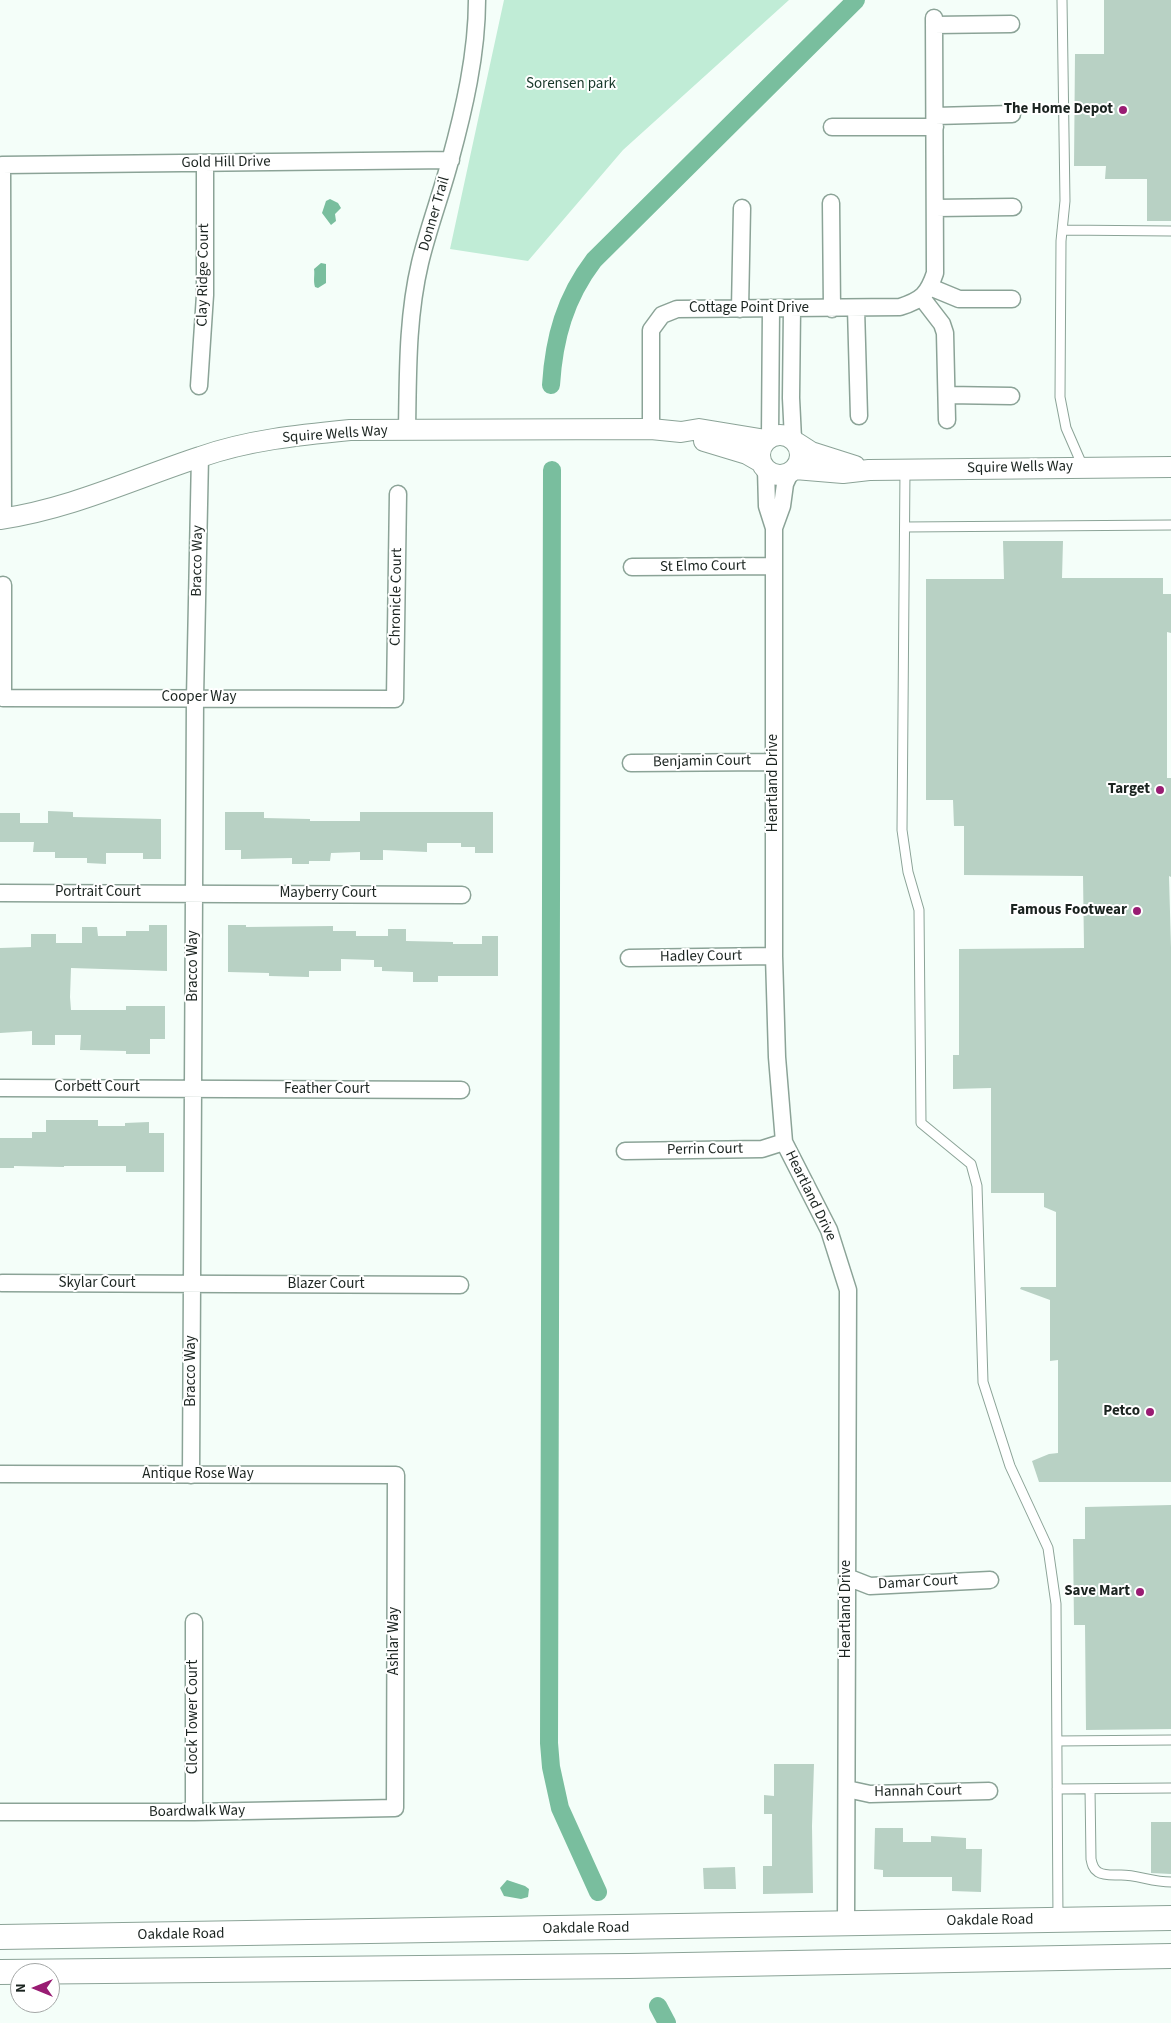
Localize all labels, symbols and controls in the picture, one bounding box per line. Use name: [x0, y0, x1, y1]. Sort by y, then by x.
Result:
park label: Sorensen park: [526, 76, 616, 94]
place label: The Home Depot: [1004, 101, 1113, 119]
marker: The Home Depot: [1117, 104, 1129, 116]
street label: Gold Hill Drive: [181, 153, 271, 173]
street label: Donner Trail: [416, 175, 454, 253]
street label: Clay Ridge Court: [194, 223, 214, 327]
street label: Cottage Point Drive: [689, 300, 809, 318]
street label: Squire Wells Way: [282, 422, 388, 448]
street label: Squire Wells Way: [967, 458, 1073, 478]
street label: Bracco Way: [188, 525, 208, 597]
street label: Chronicle Court: [387, 548, 407, 646]
street label: St Elmo Court: [660, 557, 746, 577]
street label: Cooper Way: [162, 689, 236, 707]
street label: Heartland Drive: [765, 734, 783, 832]
street label: Benjamin Court: [653, 752, 751, 772]
place label: Target: [1108, 781, 1150, 799]
marker: Target: [1154, 784, 1166, 796]
street label: Portrait Court: [55, 884, 141, 902]
street label: Mayberry Court: [279, 885, 377, 903]
place label: Famous Footwear: [1010, 902, 1127, 920]
marker: Famous Footwear: [1131, 905, 1143, 917]
street label: Bracco Way: [185, 930, 203, 1002]
street label: Hadley Court: [660, 947, 742, 967]
street label: Corbett Court: [54, 1079, 140, 1097]
street label: Feather Court: [284, 1081, 370, 1099]
street label: Perrin Court: [667, 1140, 743, 1160]
street label: Heartland Drive: [780, 1148, 840, 1244]
street label: Skylar Court: [58, 1275, 136, 1293]
street label: Blazer Court: [287, 1276, 365, 1294]
street label: Bracco Way: [183, 1335, 201, 1407]
place label: Petco: [1103, 1403, 1140, 1421]
marker: Petco: [1144, 1406, 1156, 1418]
street label: Antique Rose Way: [142, 1466, 254, 1484]
street label: Heartland Drive: [838, 1560, 856, 1658]
street label: Damar Court: [878, 1572, 958, 1594]
place label: Save Mart: [1064, 1583, 1130, 1601]
marker: Save Mart: [1134, 1586, 1146, 1598]
street label: Ashlar Way: [386, 1607, 404, 1675]
street label: Clock Tower Court: [185, 1660, 203, 1774]
street label: Hannah Court: [874, 1782, 962, 1802]
street label: Boardwalk Way: [149, 1802, 245, 1822]
street label: Oakdale Road: [946, 1911, 1034, 1931]
street label: Oakdale Road: [542, 1919, 630, 1939]
street label: Oakdale Road: [137, 1925, 225, 1945]
north arrow: [10, 1963, 60, 2013]
text: N: [11, 1983, 31, 1993]

